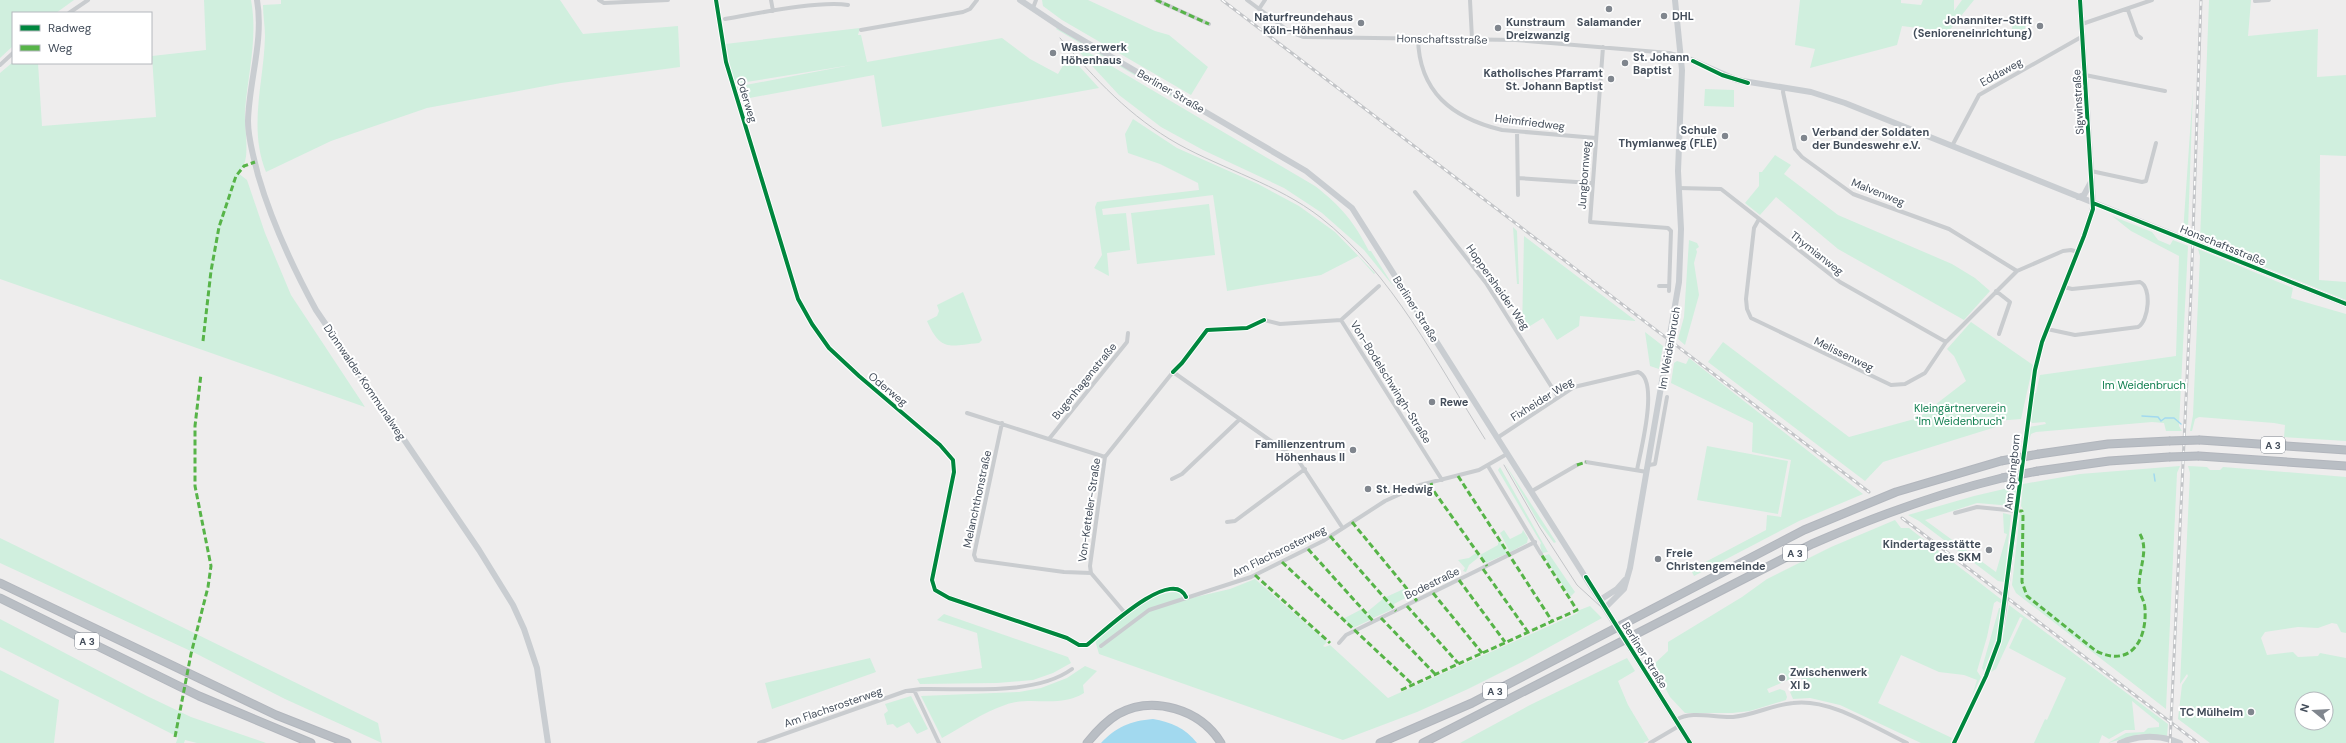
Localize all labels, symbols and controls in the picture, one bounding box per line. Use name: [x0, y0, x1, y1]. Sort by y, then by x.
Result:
marker: Salamander: [1604, 4, 1614, 14]
place label: DHL: [1672, 9, 1694, 23]
place label: Naturfreundehaus Köln-Höhenhaus: [1254, 10, 1353, 37]
marker: DHL: [1659, 11, 1669, 21]
legend: [12, 12, 152, 64]
place label: Johanniter-Stift (Senioreneinrichtung): [1913, 13, 2032, 40]
place label: Kunstraum Dreizwanzig: [1506, 15, 1571, 42]
place label: Salamander: [1577, 15, 1642, 29]
marker: Naturfreundehaus Köln-Höhenhaus: [1356, 18, 1366, 28]
text: Radweg: [48, 20, 92, 36]
marker: Johanniter-Stift (Senioreneinrichtung): [2035, 21, 2045, 31]
marker: Kunstraum Dreizwanzig: [1493, 23, 1503, 33]
street label: Honschaftsstraße: [1396, 31, 1488, 47]
text: Weg: [48, 40, 73, 56]
place label: Wasserwerk Höhenhaus: [1061, 40, 1128, 67]
marker: Wasserwerk Höhenhaus: [1048, 48, 1058, 58]
place label: St. Johann Baptist: [1633, 50, 1689, 77]
street label: Eddaweg: [1977, 55, 2025, 89]
marker: St. Johann Baptist: [1620, 58, 1630, 68]
street label: Berliner Straße: [1135, 66, 1207, 116]
place label: Katholisches Pfarramt St. Johann Baptist: [1484, 66, 1603, 93]
street label: Sigwinstraße: [2069, 69, 2087, 135]
marker: Katholisches Pfarramt St. Johann Baptist: [1606, 74, 1616, 84]
street label: Oderweg: [734, 76, 760, 124]
street label: Heimfriedweg: [1494, 111, 1566, 133]
place label: Schule Thymianweg (FLE): [1619, 123, 1717, 150]
place label: Verband der Soldaten der Bundeswehr e.V.: [1812, 125, 1929, 152]
marker: Schule Thymianweg (FLE): [1720, 131, 1730, 141]
marker: Verband der Soldaten der Bundeswehr e.V.: [1799, 133, 1809, 143]
street label: Jungbornweg: [1575, 140, 1593, 210]
street label: Malvenweg: [1849, 175, 1907, 209]
street label: Honschaftsstraße: [2178, 221, 2268, 269]
street label: Thymianweg: [1788, 228, 1846, 278]
street label: Hoppersheider Weg: [1463, 241, 1533, 333]
street label: Berliner Straße: [1390, 273, 1442, 345]
street label: Im Weidenbruch: [1655, 306, 1683, 390]
street label: Von-Bodelschwingh-Straße: [1347, 318, 1435, 446]
street label: Dünnwalder Kommunalweg: [321, 321, 409, 443]
street label: Melissenweg: [1812, 334, 1876, 374]
street label: Bugenhagenstraße: [1049, 340, 1119, 422]
street label: Oderweg: [866, 369, 910, 409]
street label: Fixheider Weg: [1508, 374, 1576, 424]
park label: Im Weidenbruch: [2102, 378, 2186, 392]
place label: Rewe: [1440, 395, 1469, 409]
marker: Rewe: [1427, 397, 1437, 407]
park label: Kleingärtnerverein "Im Weidenbruch": [1914, 401, 2006, 428]
street label: Am Springborn: [2001, 433, 2023, 511]
place label: Familienzentrum Höhenhaus II: [1255, 437, 1345, 464]
road number: A 3: [2261, 437, 2285, 453]
marker: Familienzentrum Höhenhaus II: [1348, 445, 1358, 455]
street label: Melanchthonstraße: [960, 449, 994, 549]
street label: Von-Ketteler-Straße: [1075, 457, 1103, 563]
place label: St. Hedwig: [1376, 482, 1433, 496]
marker: St. Hedwig: [1363, 484, 1373, 494]
street label: Am Flachsrosterweg: [1230, 522, 1328, 580]
place label: Kindertagesstätte des SKM: [1883, 537, 1981, 564]
road number: A 3: [1783, 545, 1807, 561]
marker: Kindertagesstätte des SKM: [1984, 545, 1994, 555]
place label: Freie Christengemeinde: [1666, 546, 1766, 573]
marker: Freie Christengemeinde: [1653, 554, 1663, 564]
street label: Bodestraße: [1402, 564, 1462, 602]
street label: Berliner Straße: [1619, 619, 1671, 691]
road number: A 3: [75, 633, 99, 649]
place label: Zwischenwerk XI b: [1790, 665, 1868, 692]
marker: Zwischenwerk XI b: [1777, 673, 1787, 683]
road number: A 3: [1483, 683, 1507, 699]
street label: Am Flachsrosterweg: [782, 684, 884, 730]
north arrow: [2294, 691, 2334, 731]
text: N: [2297, 702, 2312, 714]
place label: TC Mülheim: [2180, 705, 2243, 719]
marker: TC Mülheim: [2246, 707, 2256, 717]

